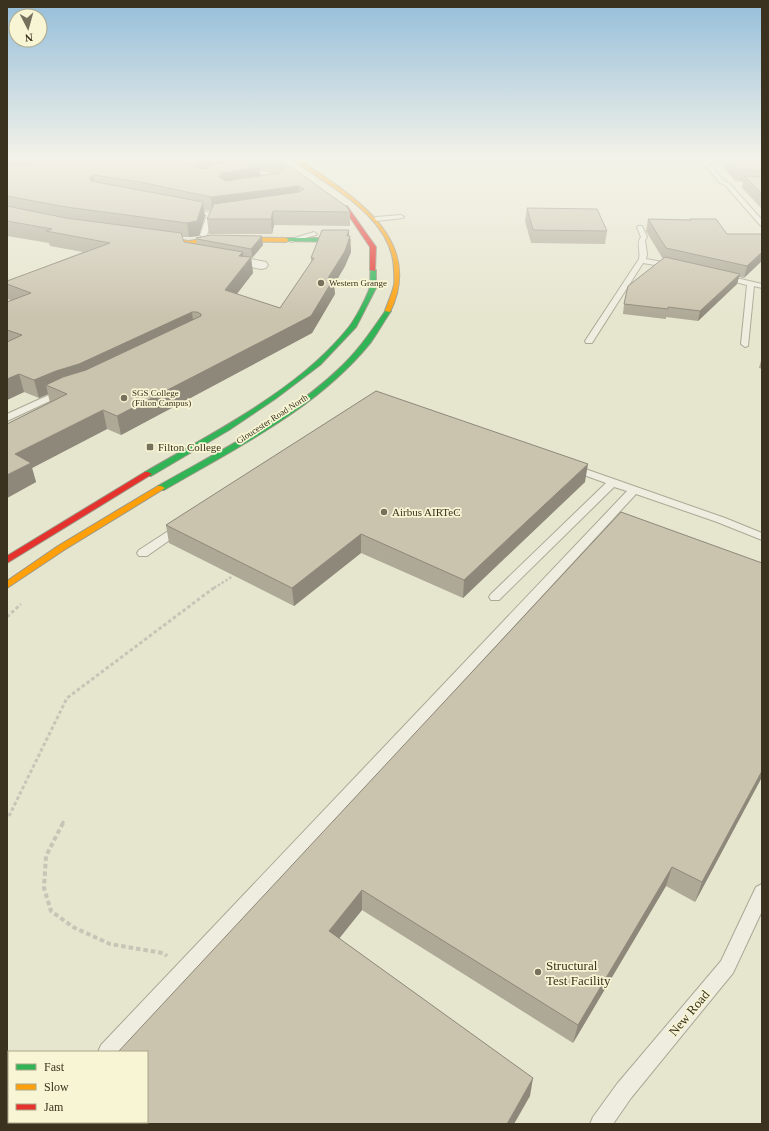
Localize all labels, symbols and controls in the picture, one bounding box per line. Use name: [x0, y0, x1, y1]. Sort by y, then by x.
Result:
north arrow: [8, 8, 48, 48]
text: N: [24, 32, 34, 44]
marker: Western Grange: [316, 278, 326, 288]
place label: Western Grange: [329, 278, 387, 288]
place label: SGS College (Filton Campus): [132, 388, 191, 408]
street label: Gloucester Road North: [234, 392, 310, 446]
marker: SGS College (Filton Campus): [119, 393, 129, 403]
place label: Filton College: [158, 441, 221, 453]
marker: Filton College: [145, 442, 155, 452]
place label: Airbus AIRTeC: [392, 506, 461, 518]
marker: Airbus AIRTeC: [379, 507, 389, 517]
place label: Structural Test Facility: [546, 958, 611, 988]
marker: Structural Test Facility: [533, 967, 543, 977]
street label: New Road: [665, 987, 713, 1039]
legend: [8, 1051, 148, 1123]
text: Fast: [44, 1060, 65, 1074]
text: Slow: [44, 1080, 69, 1094]
text: Jam: [44, 1100, 64, 1114]

